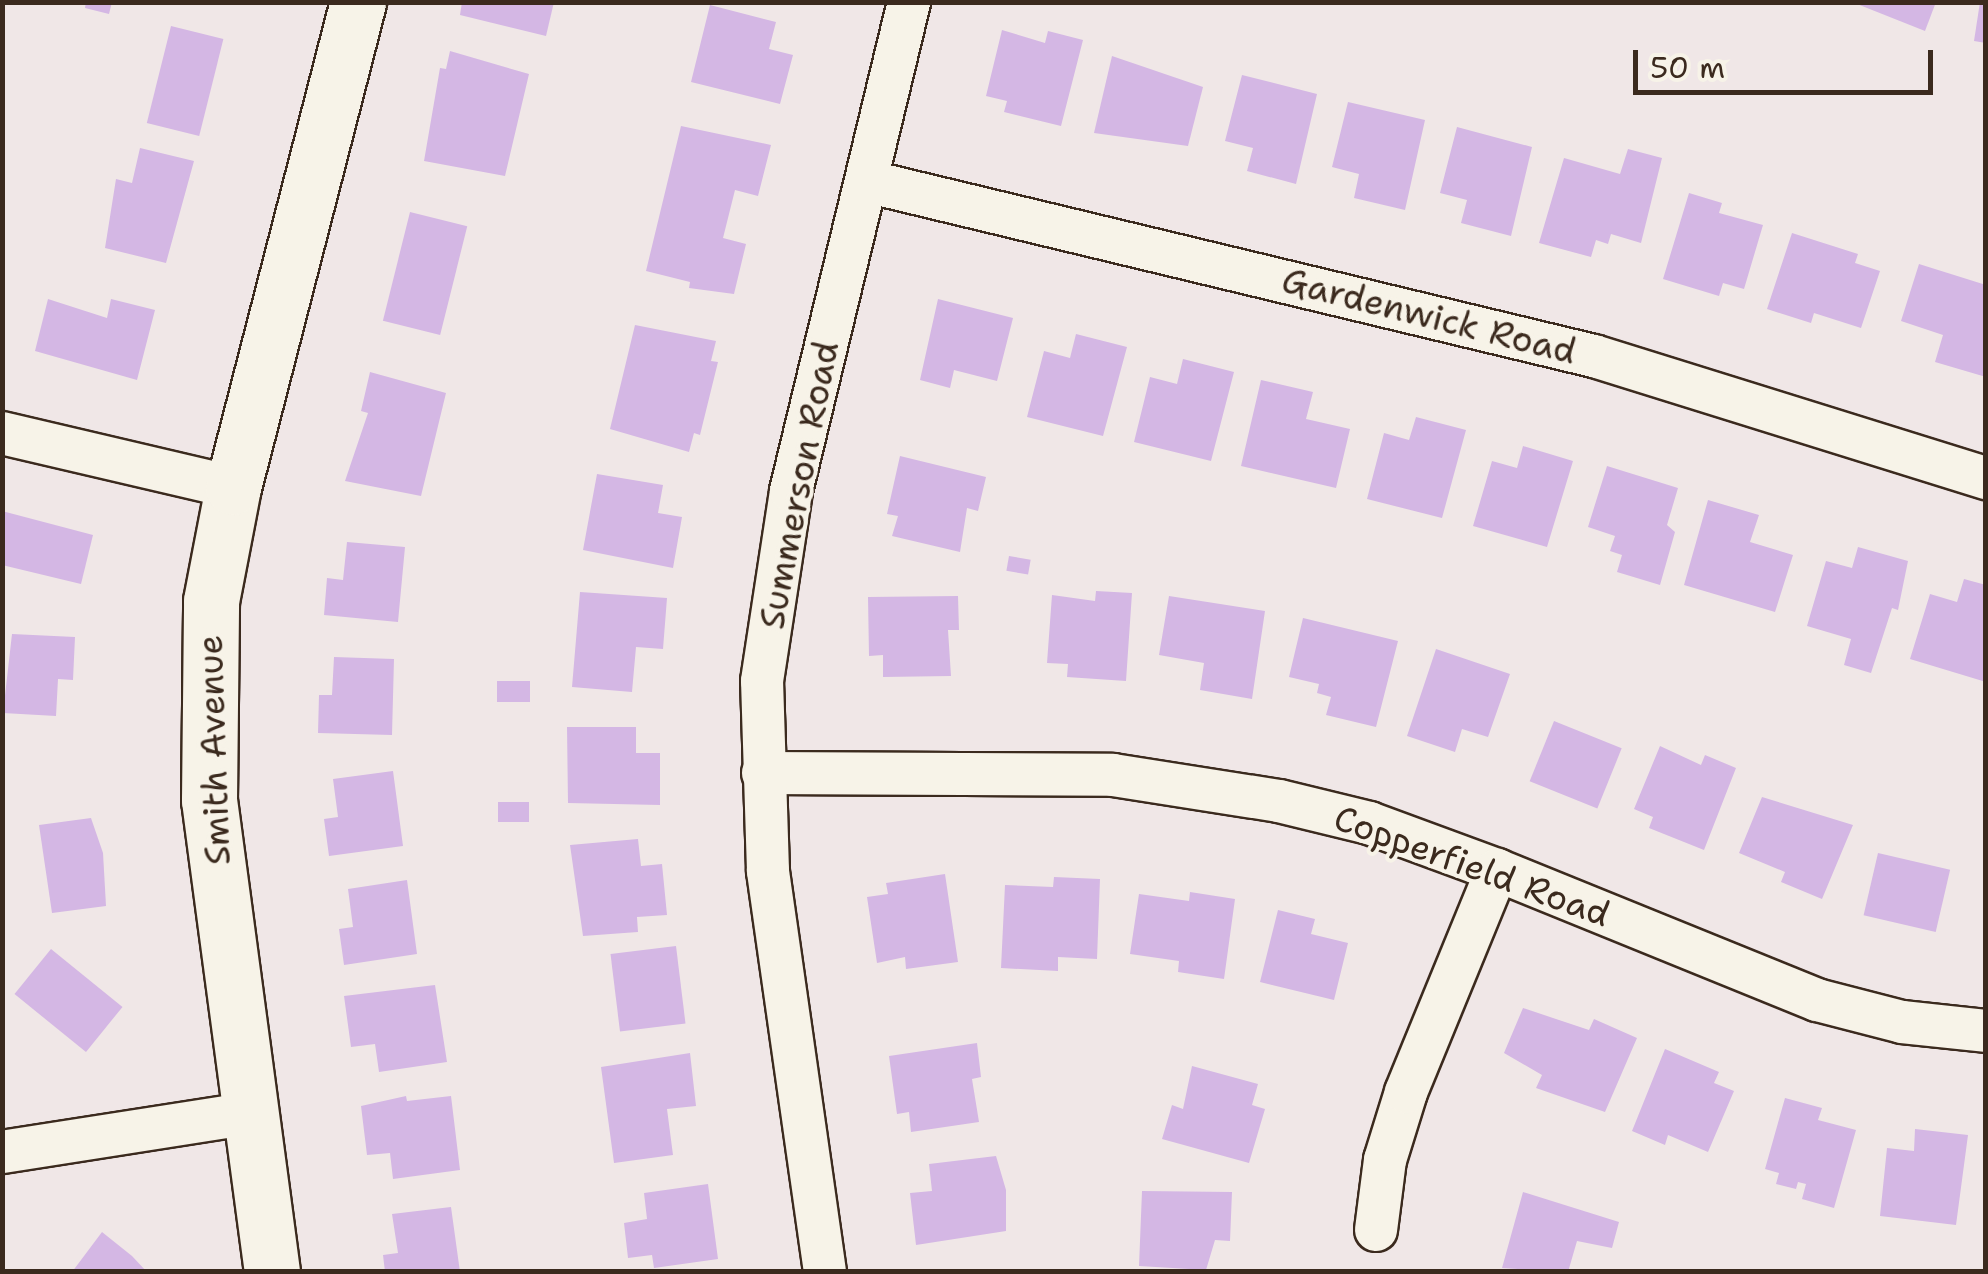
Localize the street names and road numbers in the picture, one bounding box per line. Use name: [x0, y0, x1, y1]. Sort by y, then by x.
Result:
street label: Gardenwick Road: [1278, 259, 1580, 373]
street label: Summerson Road: [751, 338, 847, 632]
street label: Smith Avenue: [189, 634, 239, 866]
street label: Copperfield Road: [1328, 797, 1616, 935]

